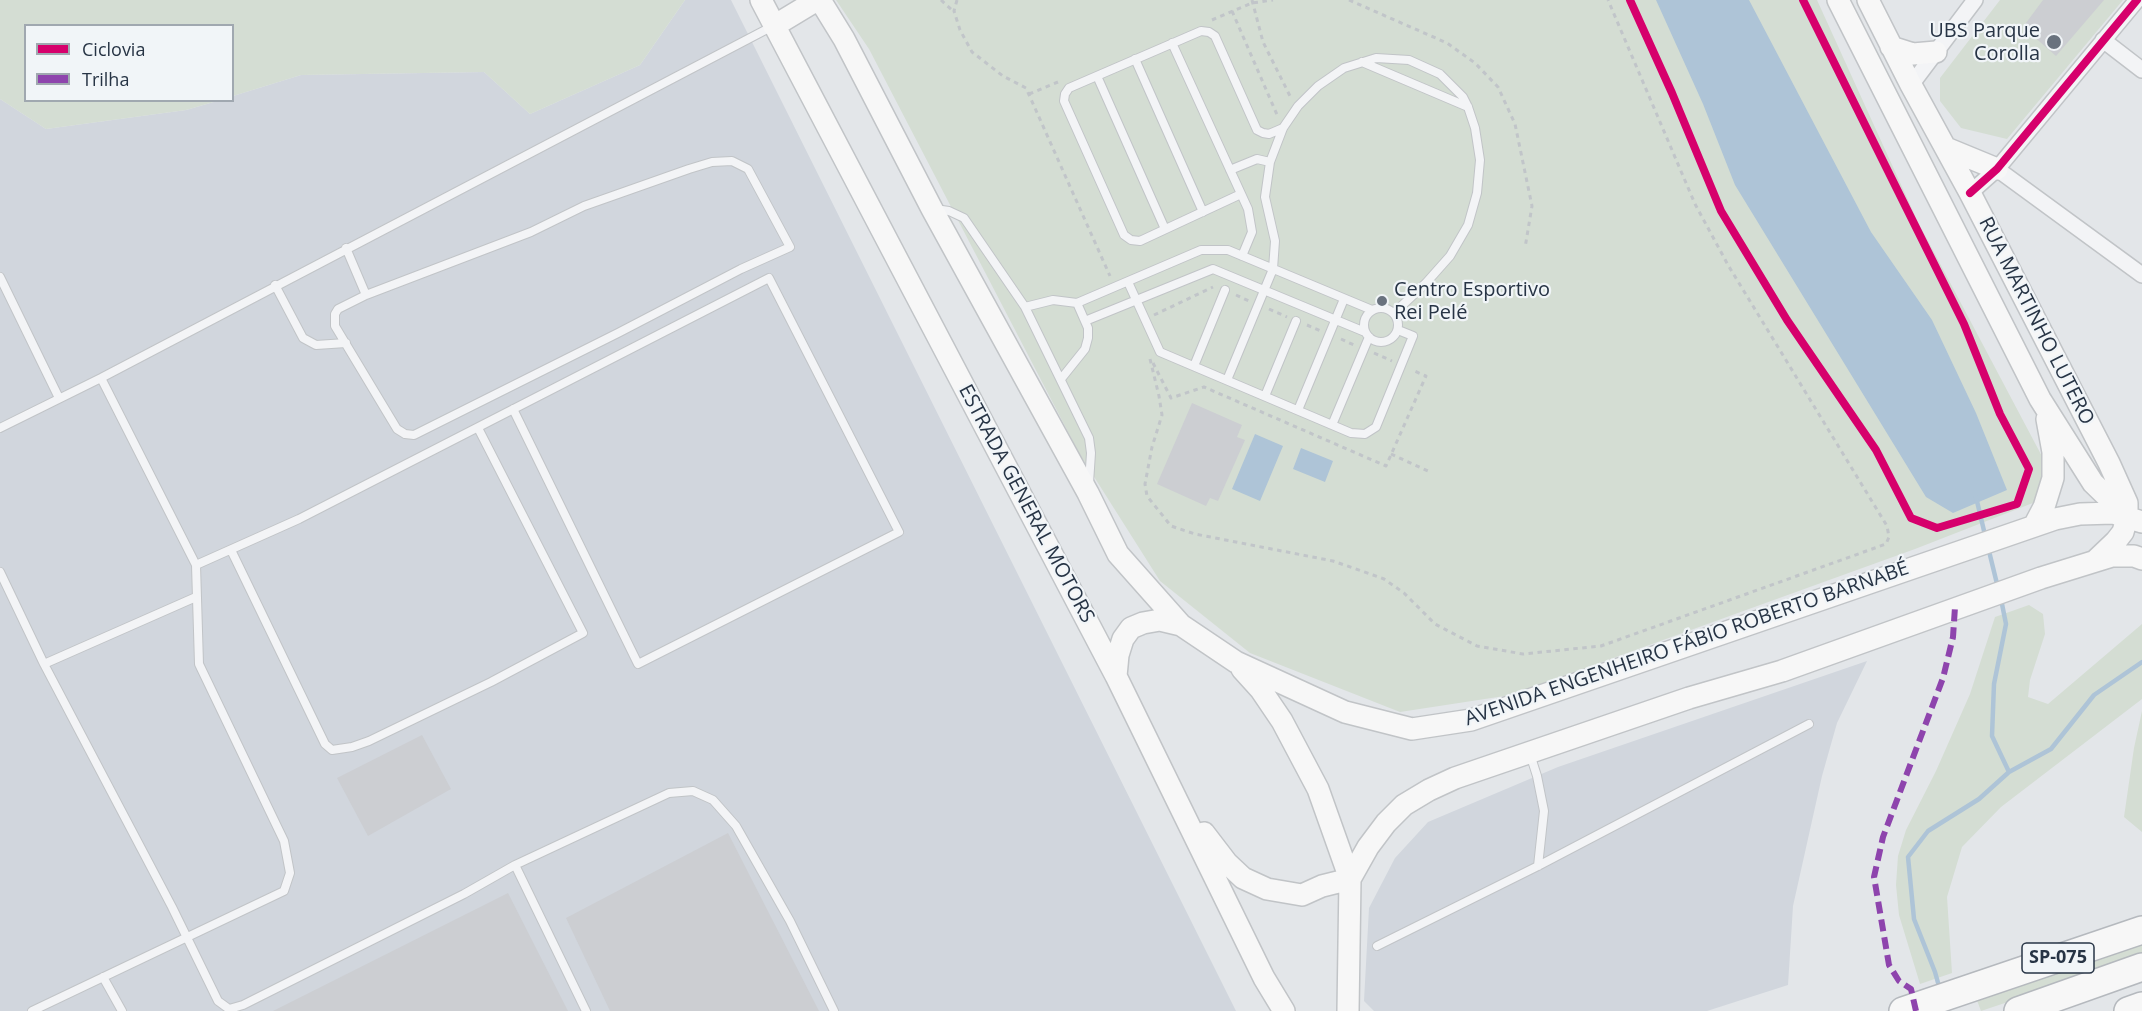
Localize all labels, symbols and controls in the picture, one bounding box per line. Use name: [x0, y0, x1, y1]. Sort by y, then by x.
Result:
place label: UBS Parque Corolla: [1929, 19, 2040, 66]
legend: [24, 24, 234, 102]
marker: UBS Parque Corolla: [2045, 33, 2063, 51]
text: Ciclovia: [82, 37, 145, 61]
text: Trilha: [82, 67, 129, 91]
street label: RUA MARTINHO LUTERO: [1973, 213, 2099, 429]
place label: Centro Esportivo Rei Pelé: [1394, 278, 1550, 325]
marker: Centro Esportivo Rei Pelé: [1375, 294, 1389, 308]
street label: ESTRADA GENERAL MOTORS: [953, 381, 1099, 627]
street label: AVENIDA ENGENHEIRO FÁBIO ROBERTO BARNABÉ: [1462, 556, 1912, 732]
road number: SP-075: [2022, 943, 2094, 973]

